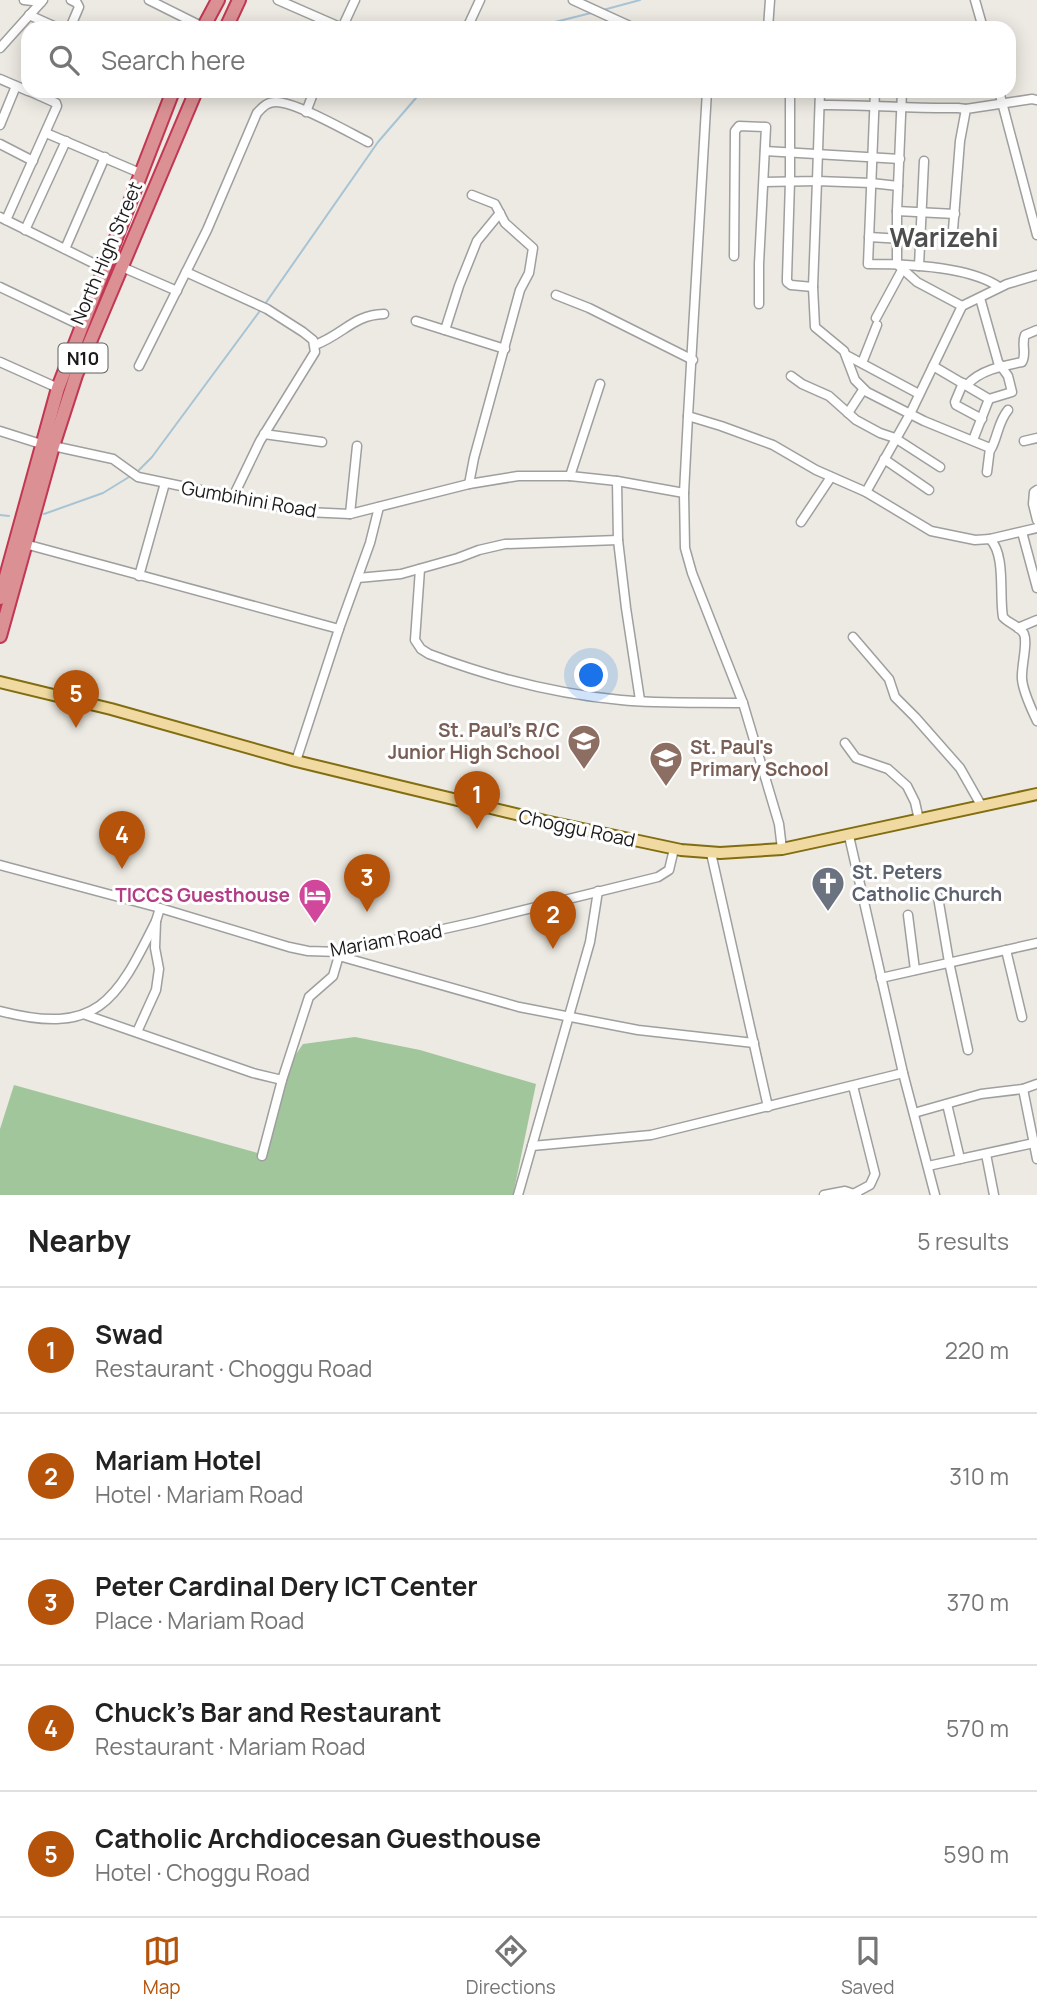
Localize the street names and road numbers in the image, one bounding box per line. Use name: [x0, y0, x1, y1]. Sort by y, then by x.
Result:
street label: North High Street: [64, 177, 148, 329]
road number: N10: [58, 344, 108, 372]
street label: Gumbihini Road: [179, 474, 319, 524]
street label: Choggu Road: [516, 803, 638, 853]
street label: Mariam Road: [328, 917, 444, 963]

